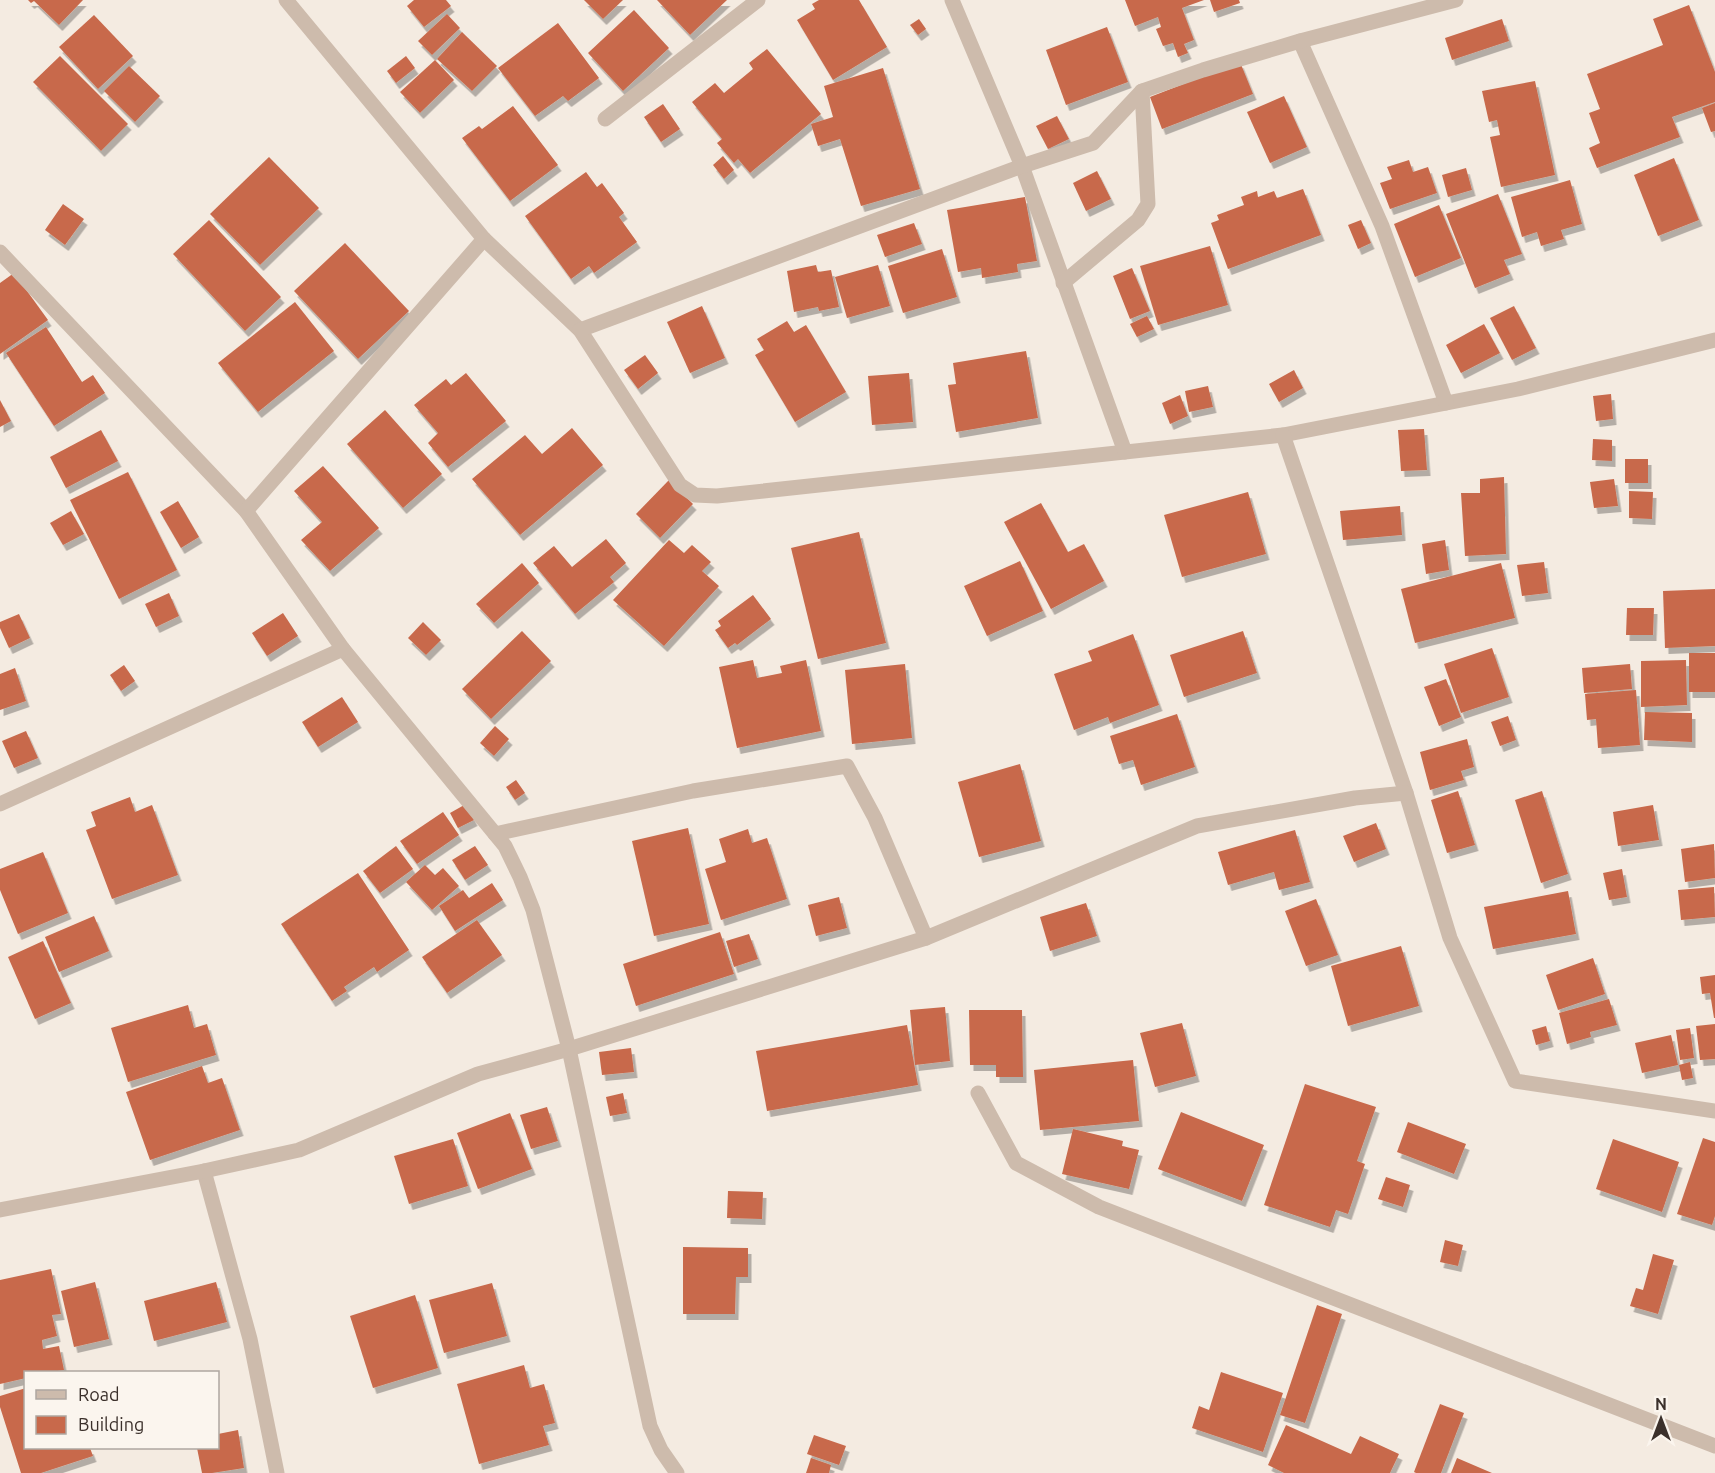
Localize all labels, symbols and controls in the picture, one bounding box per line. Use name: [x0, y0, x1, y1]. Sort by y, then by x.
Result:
legend: [24, 1371, 219, 1449]
text: Road: [78, 1384, 120, 1404]
north arrow: [1631, 1389, 1691, 1449]
text: N: [1655, 1395, 1667, 1413]
text: Building: [78, 1414, 144, 1434]

